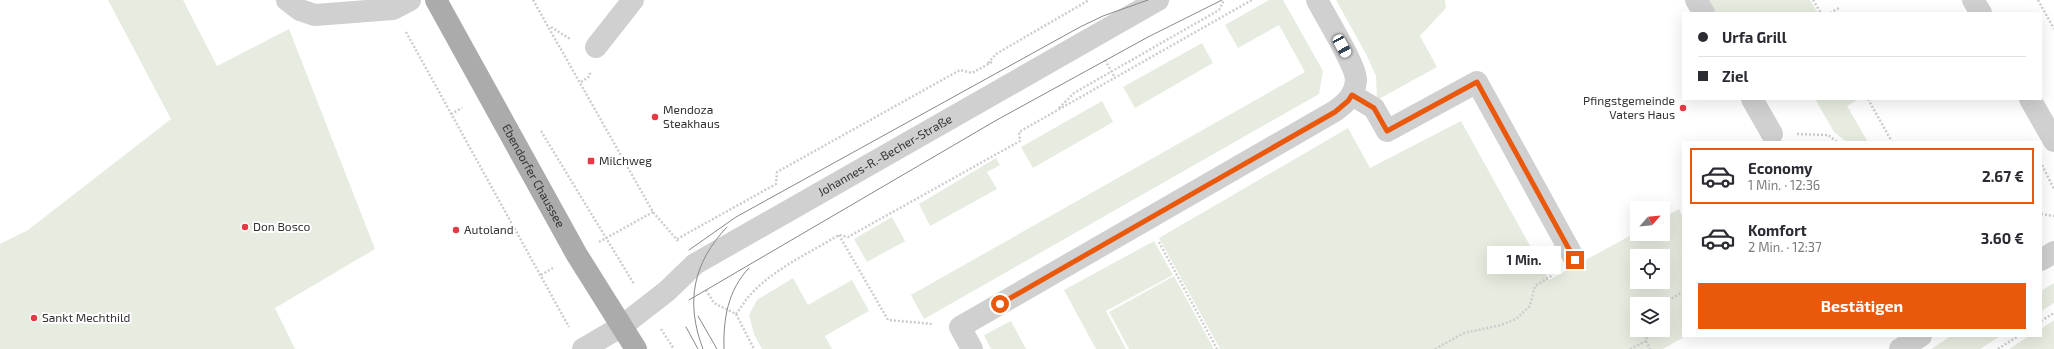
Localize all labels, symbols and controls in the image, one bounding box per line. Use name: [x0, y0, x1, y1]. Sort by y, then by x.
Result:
text: Urfa Grill: [1722, 28, 1787, 46]
car: [1331, 33, 1353, 59]
text: Ziel: [1722, 67, 1748, 85]
place label: Pfingstgemeinde Vaters Haus: [1583, 93, 1675, 121]
place label: Mendoza Steakhaus: [663, 102, 720, 130]
marker: Pfingstgemeinde Vaters Haus: [1678, 103, 1688, 113]
street label: Johannes-R.-Becher-Straße: [815, 111, 954, 198]
marker: Mendoza Steakhaus: [650, 112, 660, 122]
street label: Ebendorfer Chaussee: [500, 121, 568, 230]
place label: Milchweg: [599, 153, 652, 167]
marker: Milchweg: [586, 156, 596, 166]
icon: car: [1700, 158, 1736, 194]
text: Economy: [1748, 159, 1813, 177]
text: 2.67 €: [1982, 167, 2024, 185]
text: 1 Min. · 12:36: [1748, 177, 1820, 193]
north arrow: [1630, 201, 1670, 241]
map controls: [1630, 201, 1670, 337]
place label: Don Bosco: [253, 219, 311, 233]
icon: car: [1700, 220, 1736, 256]
text: Komfort: [1748, 221, 1807, 239]
marker: Don Bosco: [240, 222, 250, 232]
place label: Autoland: [464, 222, 514, 236]
marker: Autoland: [451, 225, 461, 235]
text: 3.60 €: [1981, 229, 2024, 247]
text: 2 Min. · 12:37: [1748, 239, 1822, 255]
callout: 1 Min.: [1487, 246, 1561, 274]
button: locate: [1630, 249, 1670, 289]
route end: [1566, 251, 1584, 269]
text: 1 Min.: [1507, 252, 1541, 268]
button: Bestätigen: [1698, 283, 2026, 329]
route start: [991, 295, 1009, 313]
button: layers: [1630, 297, 1670, 337]
place label: Sankt Mechthild: [42, 310, 130, 324]
marker: Sankt Mechthild: [29, 313, 39, 323]

